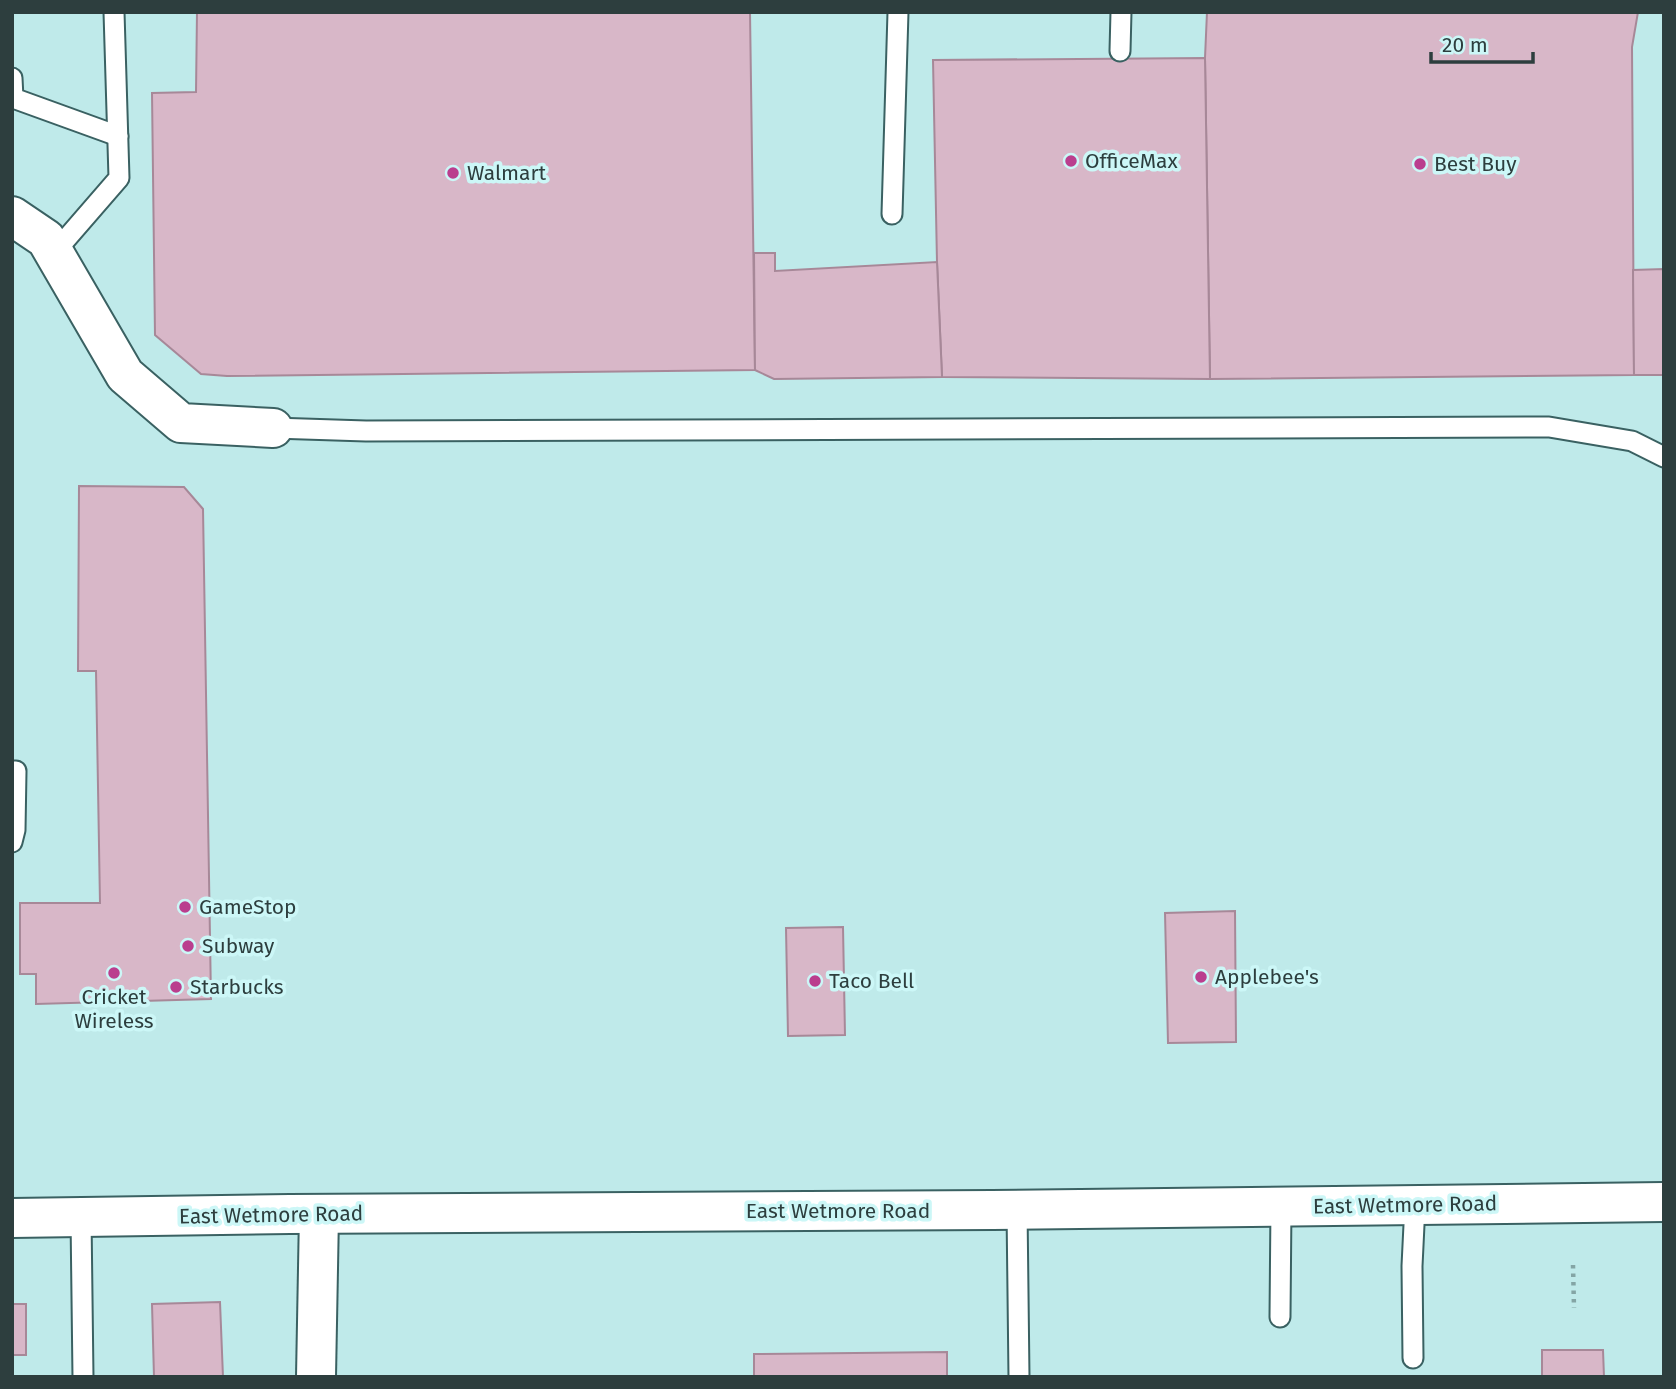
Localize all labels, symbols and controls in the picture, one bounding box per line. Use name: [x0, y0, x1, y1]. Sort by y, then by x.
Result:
scale bar: [1431, 21, 1532, 65]
text: 20 m: [1442, 32, 1488, 58]
place label: OfficeMax: [1085, 148, 1178, 174]
place label: Best Buy: [1434, 151, 1517, 177]
marker: OfficeMax: [1063, 153, 1079, 169]
marker: Best Buy: [1412, 156, 1428, 172]
place label: Walmart: [467, 160, 547, 186]
marker: Walmart: [445, 165, 461, 181]
place label: GameStop: [199, 894, 297, 920]
marker: GameStop: [177, 899, 193, 915]
place label: Subway: [202, 933, 275, 959]
marker: Subway: [180, 938, 196, 954]
place label: Applebee's: [1215, 964, 1319, 990]
marker: Cricket Wireless: [106, 965, 122, 981]
place label: Taco Bell: [829, 968, 914, 994]
marker: Applebee's: [1193, 969, 1209, 985]
marker: Taco Bell: [807, 973, 823, 989]
place label: Starbucks: [190, 974, 284, 1000]
marker: Starbucks: [168, 979, 184, 995]
place label: Cricket Wireless: [74, 984, 154, 1034]
street label: East Wetmore Road: [1313, 1190, 1497, 1220]
street label: East Wetmore Road: [746, 1198, 930, 1224]
street label: East Wetmore Road: [179, 1200, 363, 1230]

